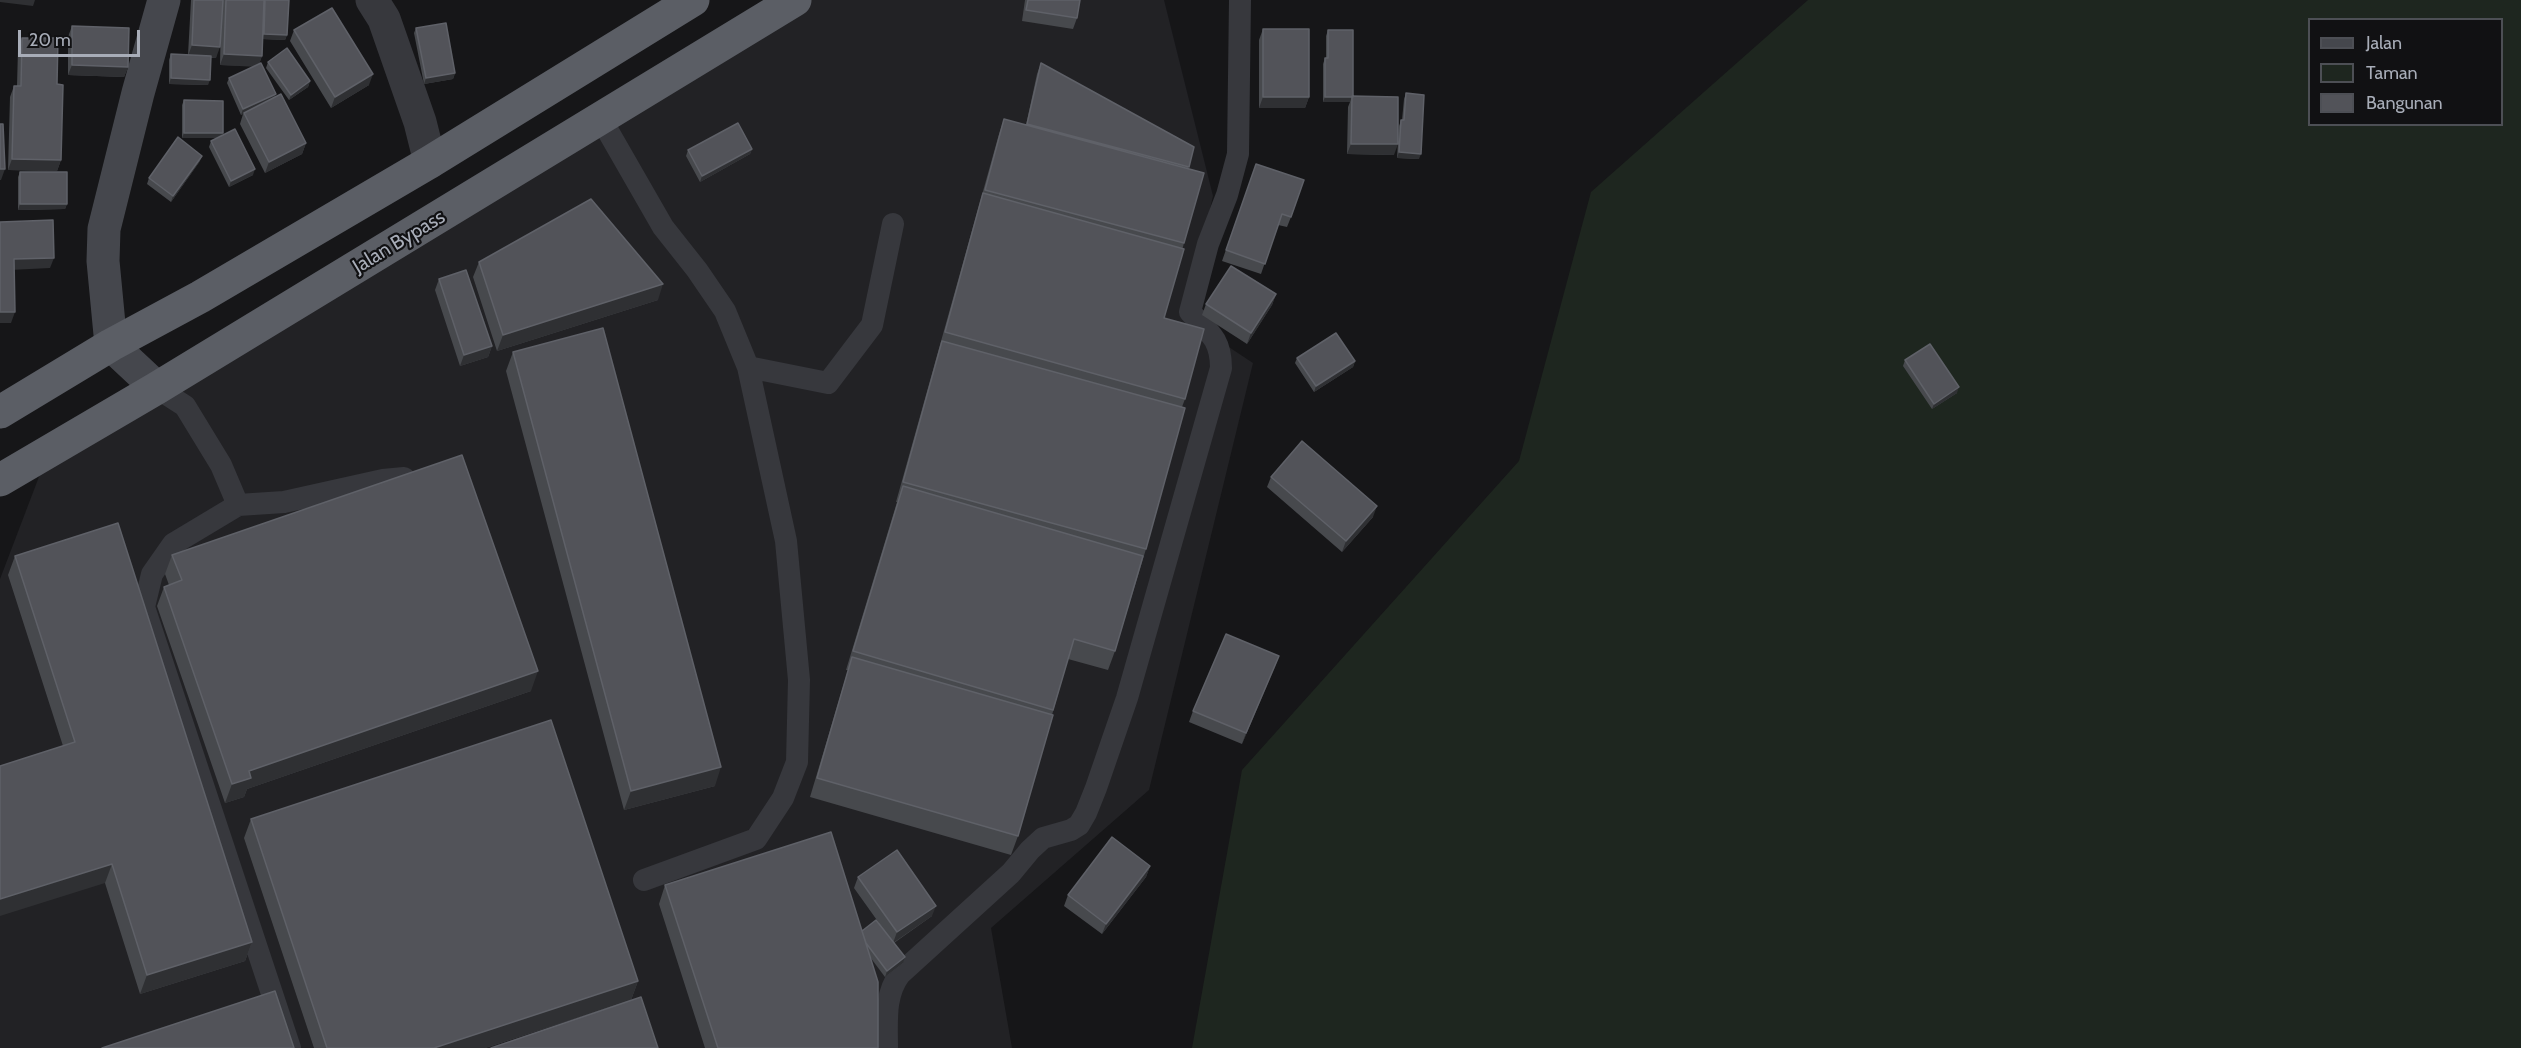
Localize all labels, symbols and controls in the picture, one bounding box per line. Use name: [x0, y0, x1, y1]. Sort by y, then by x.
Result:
scale bar: [21, 18, 142, 56]
legend: [2308, 18, 2503, 126]
text: 20 m: [29, 29, 71, 51]
text: Jalan: [2366, 32, 2402, 54]
text: Taman: [2366, 62, 2418, 84]
text: Bangunan: [2366, 92, 2443, 114]
street label: Jalan Bypass: [348, 205, 450, 279]

